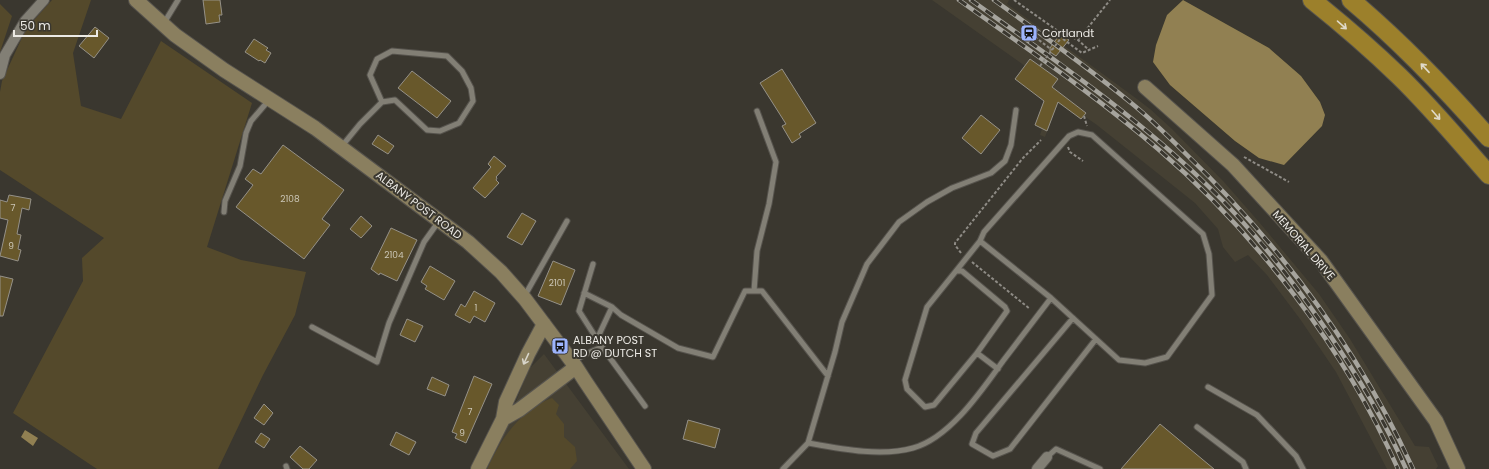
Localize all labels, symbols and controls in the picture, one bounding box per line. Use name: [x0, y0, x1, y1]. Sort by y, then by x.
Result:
scale bar: [14, 12, 97, 38]
text: 50 m: [20, 17, 51, 34]
one-way arrow: [1337, 20, 1348, 29]
station icon: Cortlandt: [1019, 23, 1039, 43]
place label: Cortlandt: [1042, 25, 1094, 41]
one-way arrow: [1420, 63, 1430, 73]
one-way arrow: [1431, 109, 1440, 120]
street label: ALBANY POST ROAD: [373, 167, 466, 243]
house number: 2108: [280, 193, 300, 205]
house number: 7: [11, 202, 16, 214]
street label: MEMORIAL DRIVE: [1269, 207, 1339, 283]
house number: 9: [8, 240, 14, 252]
house number: 2104: [384, 249, 404, 261]
house number: 2101: [549, 277, 565, 289]
house number: 1: [475, 302, 478, 314]
place label: ALBANY POST RD @ DUTCH ST: [573, 332, 657, 361]
bus stop icon: ALBANY POST RD @ DUTCH ST: [550, 336, 570, 356]
one-way arrow: [522, 352, 529, 364]
house number: 7: [468, 406, 473, 418]
house number: 9: [459, 427, 465, 439]

